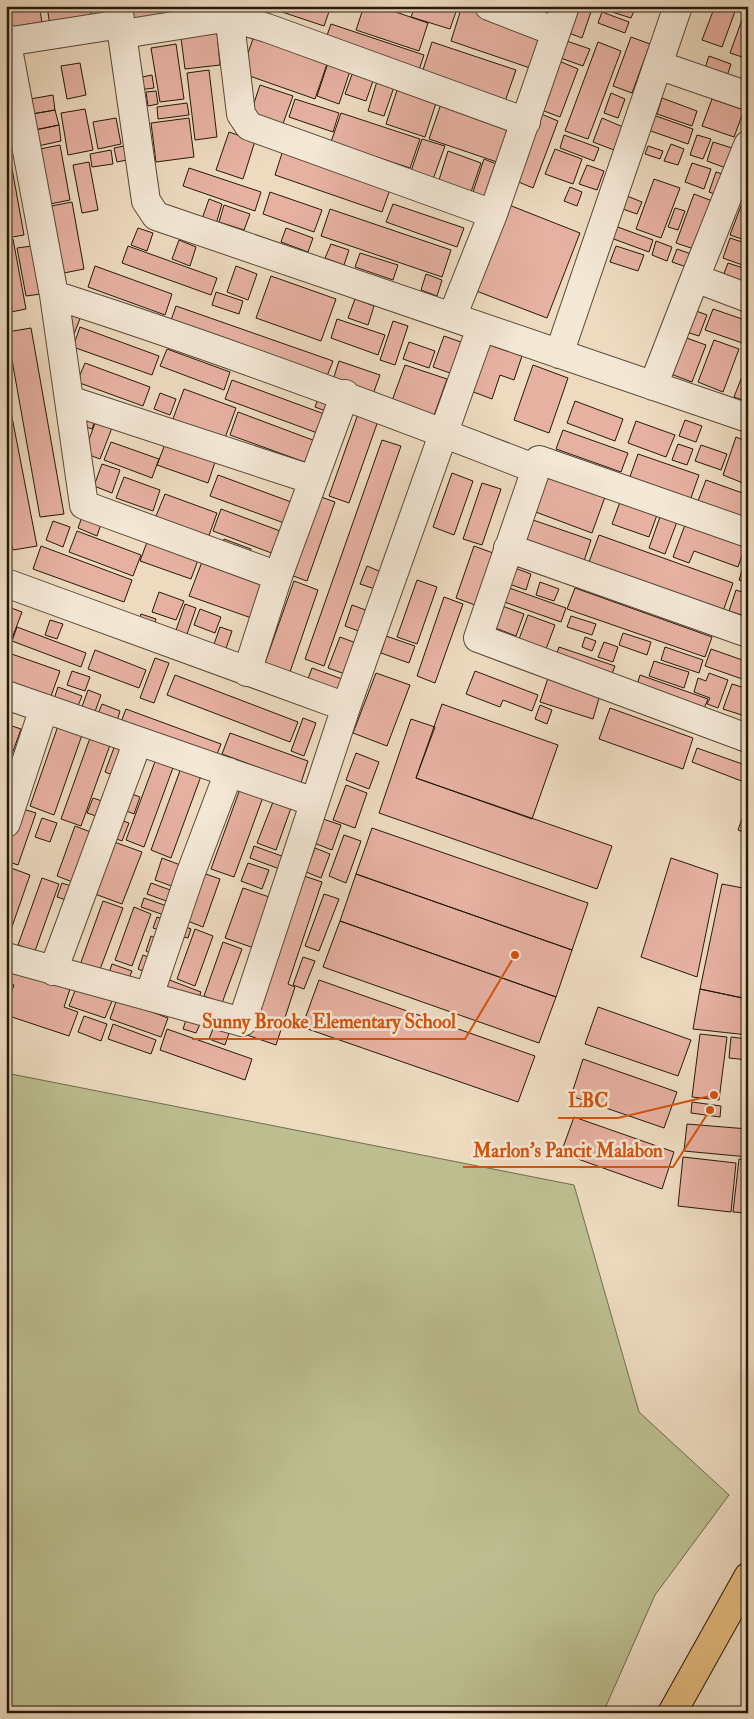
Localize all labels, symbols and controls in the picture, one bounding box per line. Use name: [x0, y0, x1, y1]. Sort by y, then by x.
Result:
callout: Sunny Brooke Elementary School: [192, 1005, 465, 1039]
text: Sunny Brooke Elementary School: [202, 1010, 456, 1035]
callout: LBC: [558, 1084, 618, 1118]
text: LBC: [568, 1089, 608, 1113]
callout: Marlon's Pancit Malabon: [463, 1133, 673, 1167]
text: Marlon's Pancit Malabon: [472, 1139, 663, 1163]

